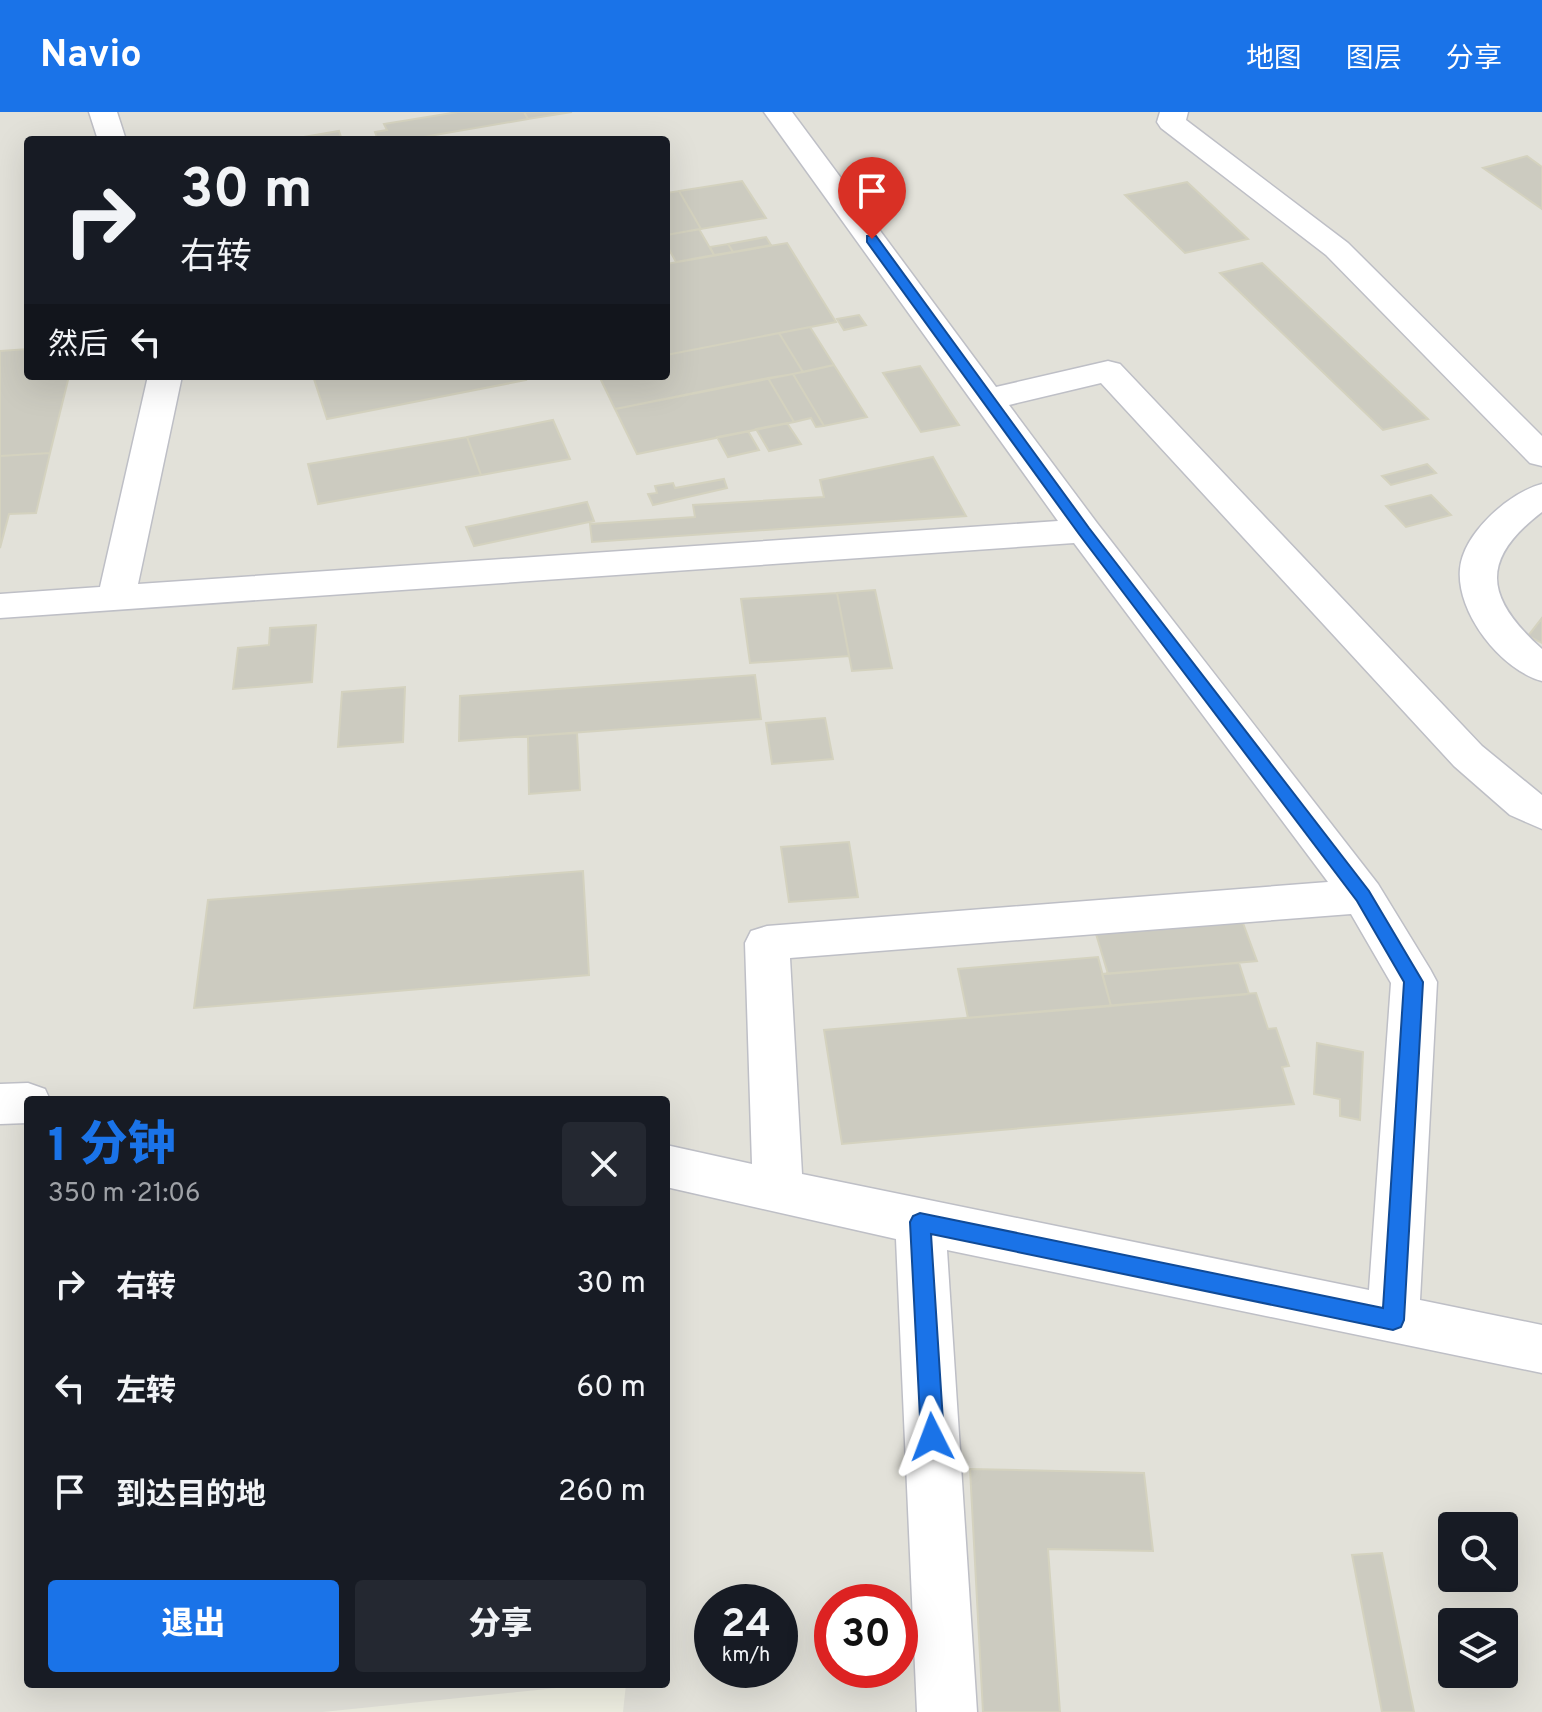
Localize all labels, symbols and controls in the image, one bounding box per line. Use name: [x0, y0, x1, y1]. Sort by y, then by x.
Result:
text: Navio: [40, 32, 142, 81]
text: 地图: [1246, 42, 1302, 78]
text: 图层: [1346, 42, 1402, 78]
text: 分享: [1446, 42, 1502, 78]
text: 30 m: [180, 157, 313, 227]
pin: [838, 157, 906, 239]
icon: right: [48, 168, 152, 272]
icon: arrive: [850, 169, 894, 213]
text: 右转: [180, 236, 252, 282]
icon: left: [124, 320, 168, 364]
text: 然后: [48, 328, 108, 365]
text: 1 分钟: [48, 1118, 176, 1178]
button: close: [562, 1122, 646, 1206]
text: 350 m · 21:06: [48, 1178, 200, 1211]
icon: right: [48, 1262, 92, 1306]
text: 30 m: [577, 1266, 646, 1303]
text: 右转: [116, 1270, 176, 1307]
icon: left: [48, 1366, 92, 1410]
text: 60 m: [576, 1370, 646, 1407]
text: 左转: [116, 1374, 176, 1411]
position arrow: [890, 1395, 974, 1479]
icon: arrive: [48, 1470, 92, 1514]
text: 260 m: [558, 1474, 646, 1511]
text: 到达目的地: [116, 1478, 266, 1515]
map controls: [1438, 1512, 1518, 1688]
button: search: [1438, 1512, 1518, 1592]
button: 退出: [48, 1580, 339, 1672]
button: 分享: [355, 1580, 646, 1672]
speed limit sign: 30: [814, 1584, 918, 1688]
text: 24: [721, 1601, 771, 1651]
button: layers: [1438, 1608, 1518, 1688]
text: km/h: [722, 1643, 770, 1669]

